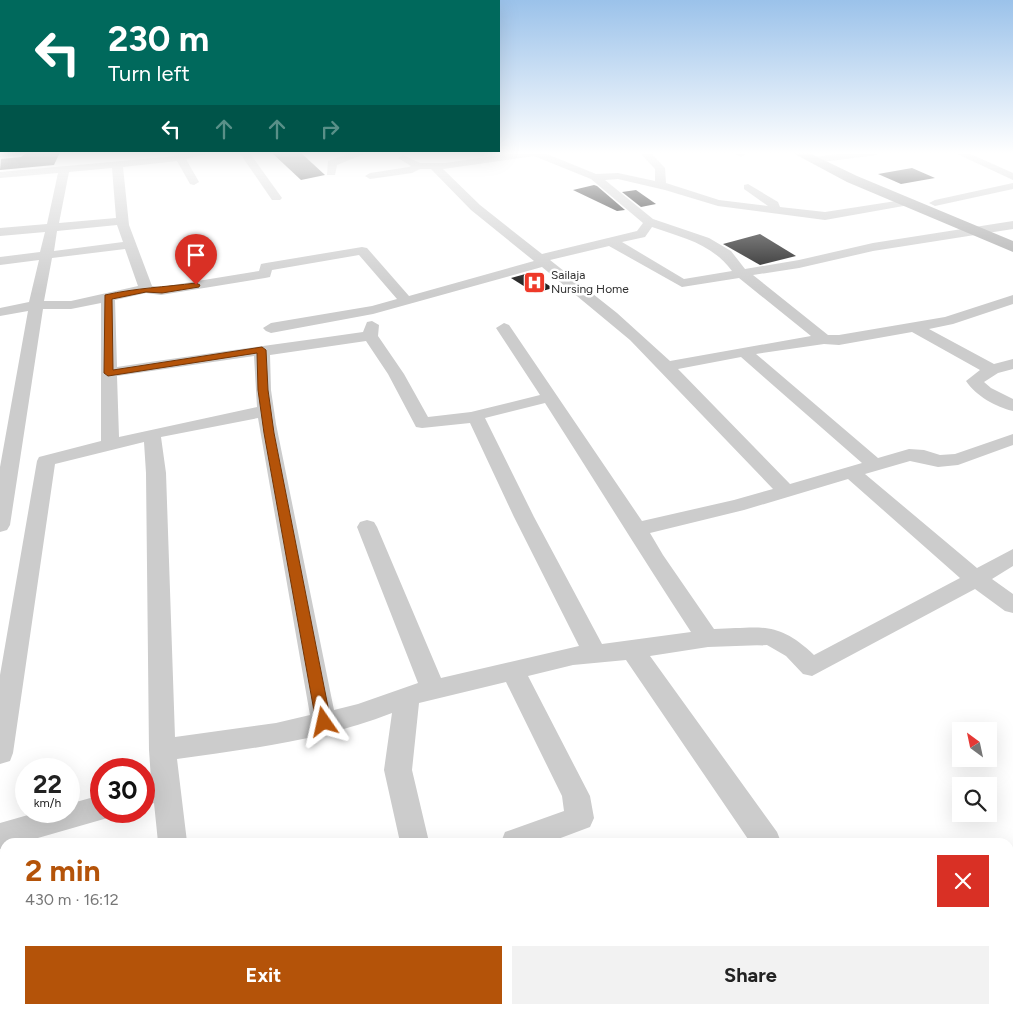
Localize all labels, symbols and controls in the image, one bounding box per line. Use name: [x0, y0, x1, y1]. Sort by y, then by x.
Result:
text: 230 m: [108, 18, 209, 60]
icon: left: [25, 20, 90, 85]
text: Turn left: [108, 60, 190, 87]
icon: left: [157, 115, 185, 143]
icon: ahead: [210, 115, 238, 143]
icon: ahead: [263, 115, 291, 143]
icon: right: [316, 115, 344, 143]
pin: [175, 234, 217, 285]
icon: arrive: [182, 241, 210, 269]
place label: Sailaja Nursing Home: [551, 268, 629, 296]
hospital icon: Sailaja Nursing Home: [523, 270, 547, 294]
position arrow: [297, 695, 349, 747]
north arrow: [952, 722, 998, 768]
map controls: [952, 722, 997, 822]
speed limit sign: 30: [90, 758, 155, 823]
text: 22: [33, 769, 62, 799]
button: search: [952, 777, 997, 822]
text: km/h: [34, 796, 61, 810]
text: 2 min: [25, 852, 101, 889]
button: close: [937, 855, 989, 907]
text: 430 m · 16:12: [25, 890, 119, 909]
button: Exit: [25, 946, 502, 1004]
button: Share: [512, 946, 989, 1004]

